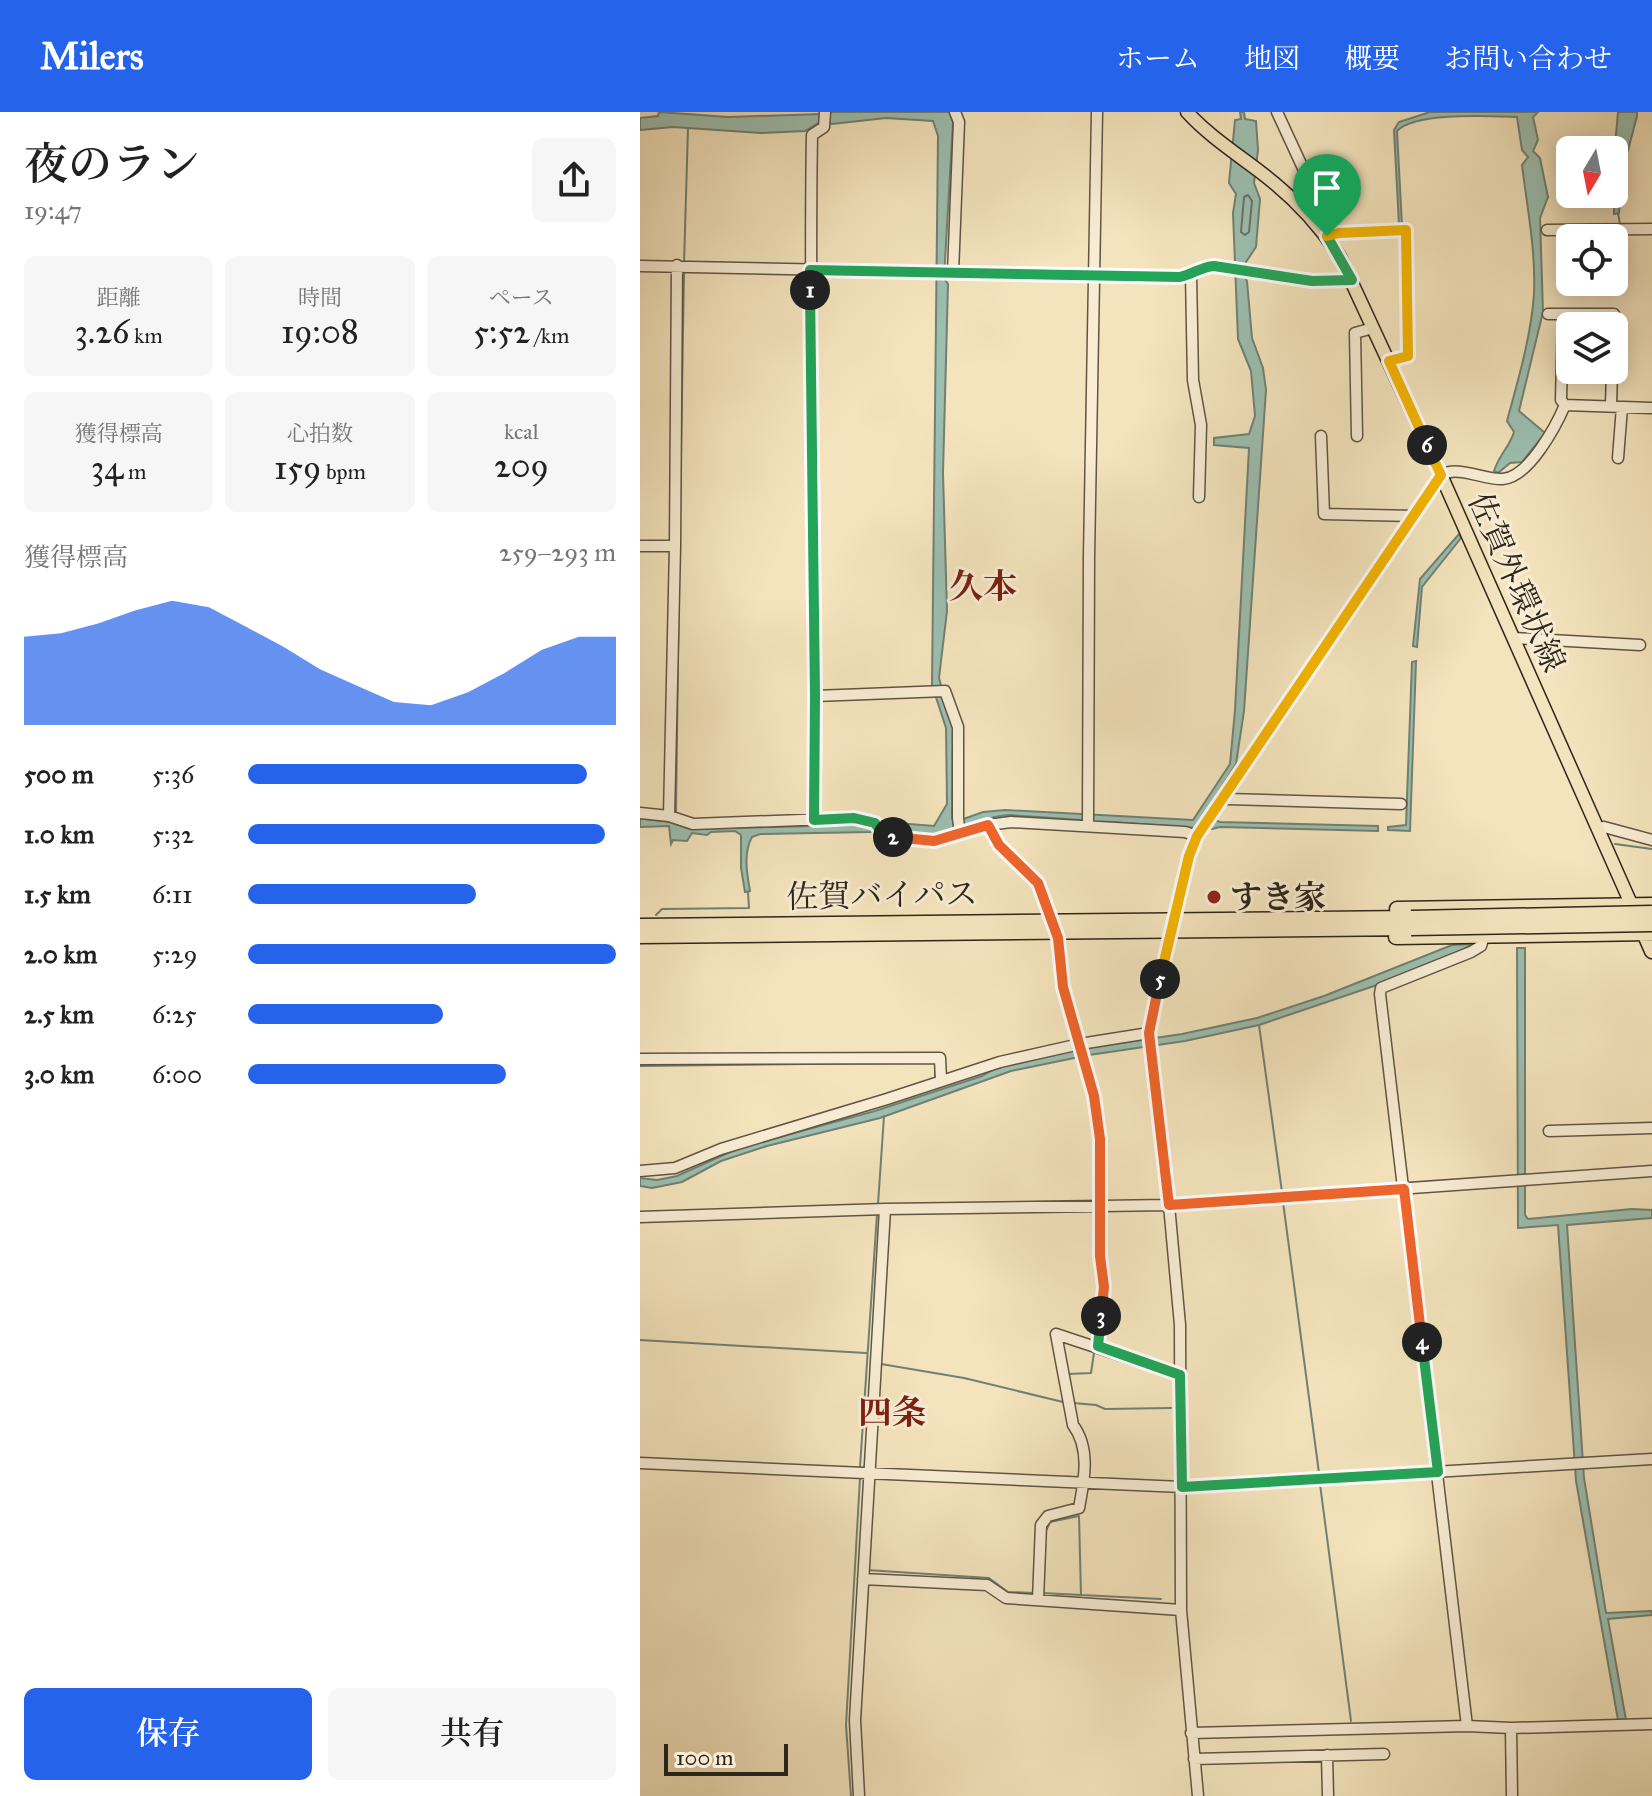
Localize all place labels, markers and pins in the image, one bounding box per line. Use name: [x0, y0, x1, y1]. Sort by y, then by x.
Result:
pin: [1293, 154, 1361, 236]
pin: 1: [790, 270, 830, 310]
pin: 6: [1407, 425, 1447, 465]
pin: 2: [873, 817, 913, 857]
place label: すき家: [1230, 878, 1326, 917]
marker: すき家: [1205, 888, 1223, 906]
pin: 5: [1140, 959, 1180, 999]
pin: 3: [1081, 1296, 1121, 1336]
pin: 4: [1402, 1322, 1442, 1362]

